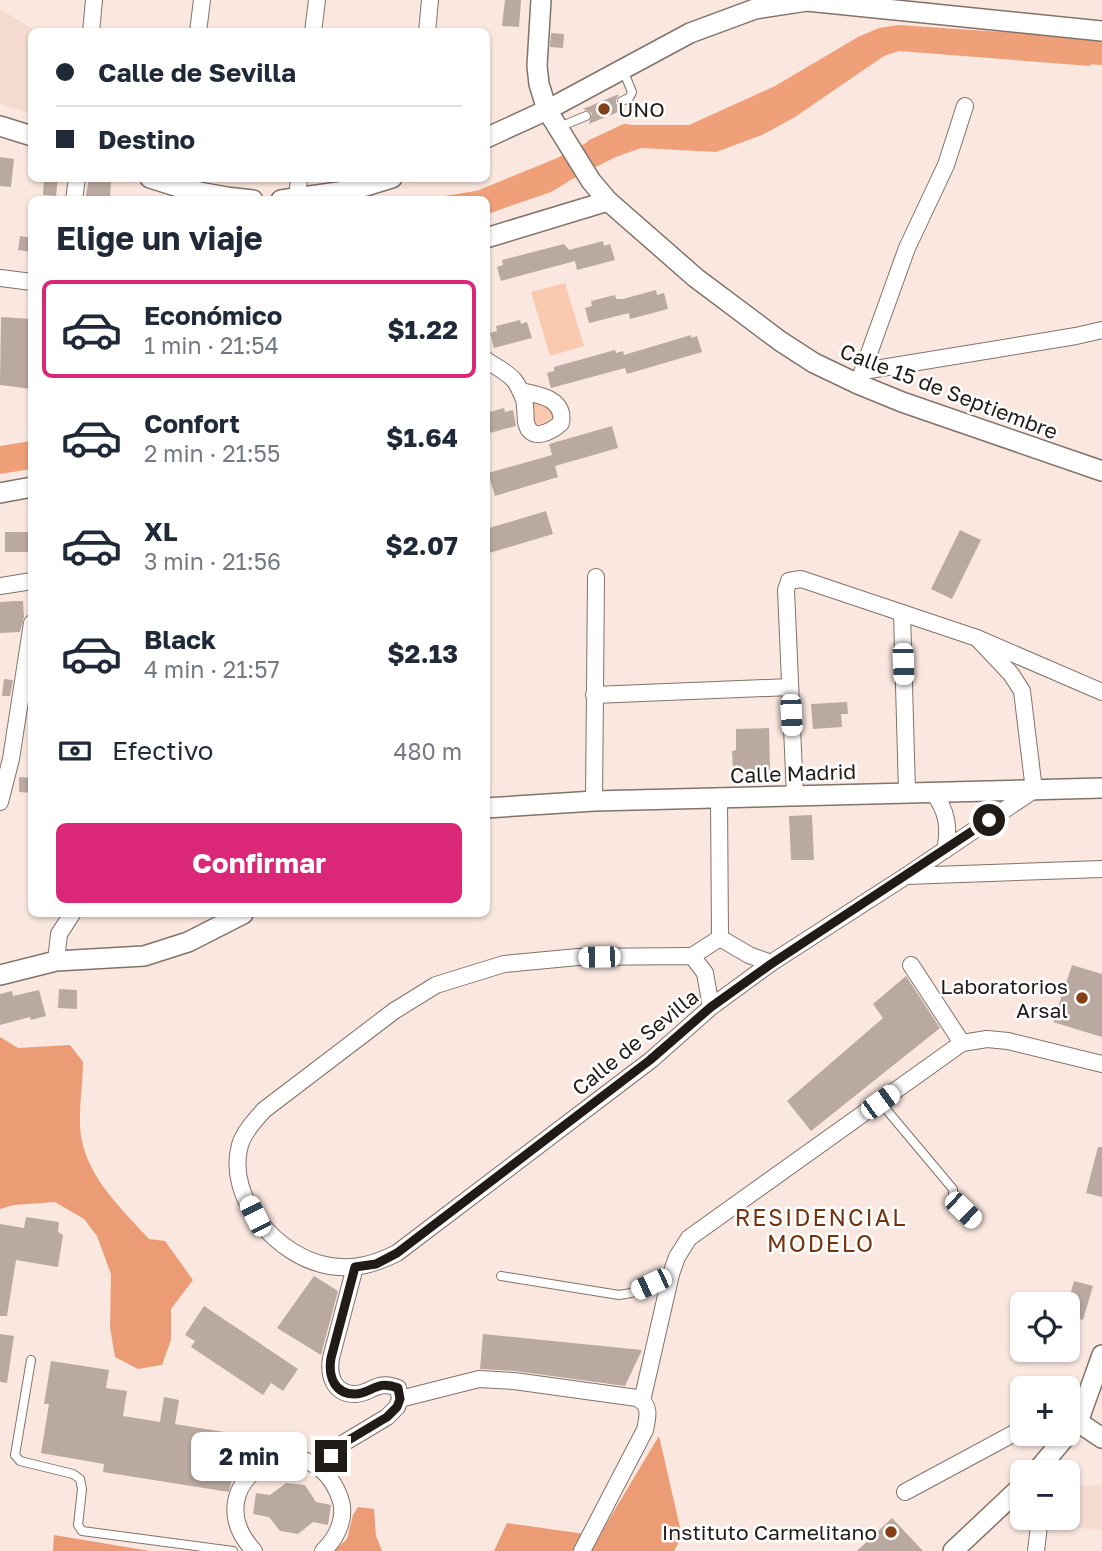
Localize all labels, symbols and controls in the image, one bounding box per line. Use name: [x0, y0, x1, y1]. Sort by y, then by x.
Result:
text: Calle de Sevilla: [98, 57, 296, 88]
place label: UNO: [618, 96, 665, 122]
marker: UNO: [596, 101, 612, 117]
text: Destino: [98, 124, 195, 155]
text: Elige un viaje: [56, 219, 263, 257]
icon: car: [60, 298, 123, 361]
text: Económico: [144, 300, 282, 331]
text: $1.22: [387, 314, 458, 345]
text: 1 min · 21:54: [144, 331, 279, 359]
street label: Calle 15 de Septiembre: [836, 337, 1062, 445]
icon: car: [60, 406, 123, 469]
text: Confort: [144, 408, 240, 439]
text: $1.64: [386, 422, 458, 453]
text: 2 min · 21:55: [144, 439, 280, 467]
icon: car: [60, 514, 123, 577]
text: XL: [144, 516, 178, 547]
text: $2.07: [385, 530, 458, 561]
text: 3 min · 21:56: [144, 547, 281, 575]
icon: car: [60, 622, 123, 685]
text: Black: [144, 624, 216, 655]
text: $2.13: [387, 638, 458, 669]
car: [892, 643, 915, 685]
text: 4 min · 21:57: [144, 655, 280, 683]
car: [780, 693, 803, 737]
icon: cash: [56, 732, 94, 770]
text: Efectivo: [112, 735, 213, 766]
text: 480 m: [394, 737, 462, 765]
street label: Calle Madrid: [729, 758, 857, 788]
route start: [973, 804, 1005, 836]
button: Confirmar: [56, 823, 462, 903]
car: [578, 946, 621, 968]
place label: Laboratorios Arsal: [940, 973, 1068, 1023]
street label: Calle de Sevilla: [567, 983, 703, 1101]
marker: Laboratorios Arsal: [1074, 990, 1090, 1006]
car: [857, 1081, 904, 1123]
car: [941, 1188, 986, 1232]
car: [237, 1193, 274, 1239]
district label: RESIDENCIAL MODELO: [735, 1203, 907, 1257]
car: [628, 1266, 675, 1302]
map controls: [1010, 1292, 1080, 1530]
button: locate: [1010, 1292, 1080, 1362]
button: +: [1010, 1376, 1080, 1446]
callout: 2 min: [191, 1432, 306, 1480]
route end: [315, 1440, 347, 1472]
text: 2 min: [219, 1442, 279, 1470]
button: −: [1010, 1460, 1080, 1530]
place label: Instituto Carmelitano: [662, 1519, 877, 1545]
marker: Instituto Carmelitano: [883, 1524, 899, 1540]

